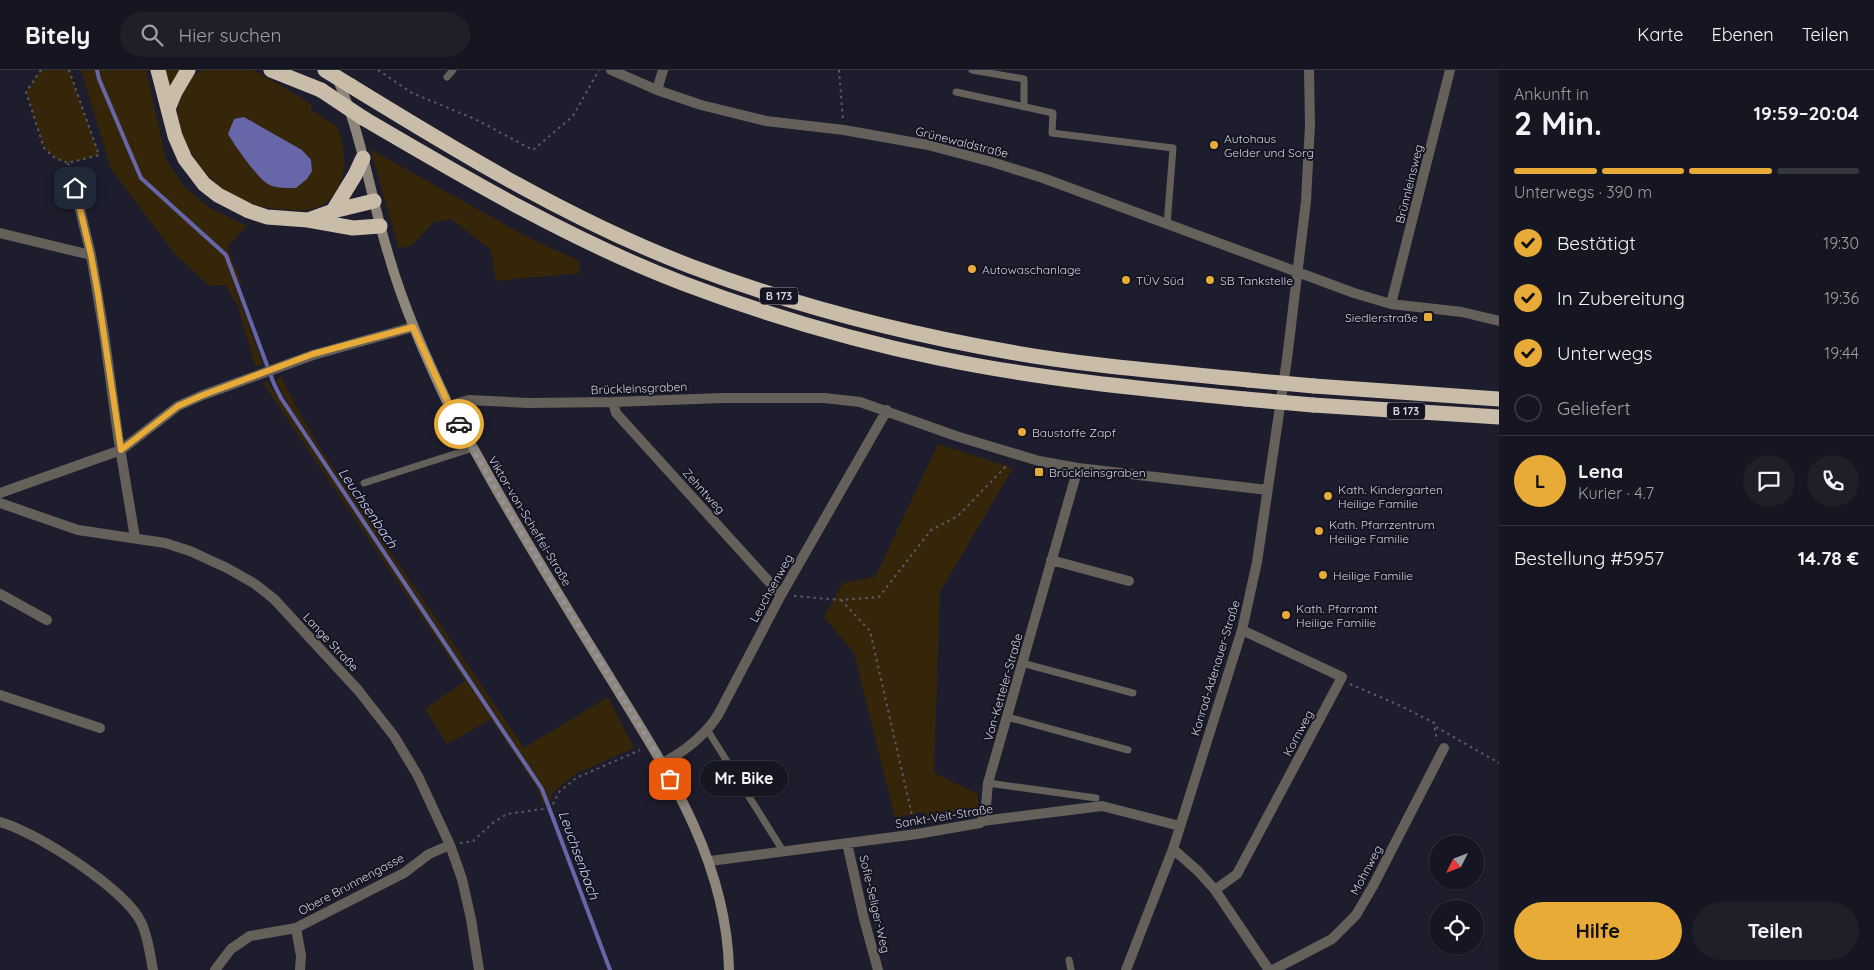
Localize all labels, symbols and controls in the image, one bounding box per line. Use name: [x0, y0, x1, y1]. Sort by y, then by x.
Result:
search box: [120, 12, 470, 57]
text: Bitely: [25, 20, 90, 50]
icon: search: [138, 21, 166, 49]
text: Hier suchen: [178, 23, 282, 47]
text: Karte: [1637, 23, 1683, 46]
text: Ebenen: [1711, 23, 1774, 46]
text: Teilen: [1802, 23, 1849, 46]
text: Ankunft in: [1514, 84, 1589, 104]
text: 19:59–20:04: [1754, 101, 1859, 125]
text: 2 Min.: [1514, 103, 1602, 143]
street label: Grünewaldstraße: [914, 123, 1010, 161]
place label: Autohaus Gelder und Sorg: [1224, 131, 1314, 160]
marker: Autohaus Gelder und Sorg: [1208, 139, 1220, 151]
street label: Brünnleinsweg: [1392, 143, 1426, 225]
pin: [54, 167, 96, 209]
icon: home: [61, 174, 89, 202]
text: Unterwegs · 390 m: [1514, 182, 1652, 202]
icon: check: [1514, 229, 1542, 257]
text: Bestätigt: [1557, 231, 1636, 255]
text: 19:30: [1823, 233, 1859, 253]
place label: Autowaschanlage: [982, 262, 1081, 277]
marker: Autowaschanlage: [966, 263, 978, 275]
place label: TÜV Süd: [1136, 273, 1184, 288]
place label: SB Tankstelle: [1220, 273, 1293, 288]
marker: TÜV Süd: [1120, 274, 1132, 286]
marker: SB Tankstelle: [1204, 274, 1216, 286]
icon: check: [1514, 284, 1542, 312]
text: In Zubereitung: [1557, 286, 1685, 310]
road number: B 173: [760, 288, 798, 305]
text: 19:36: [1824, 288, 1859, 308]
place label: Siedlerstraße: [1345, 310, 1418, 325]
marker: Siedlerstraße: [1422, 311, 1434, 323]
icon: check: [1514, 339, 1542, 367]
text: Unterwegs: [1557, 341, 1652, 365]
text: 19:44: [1824, 343, 1859, 363]
street label: Brückleinsgraben: [590, 379, 688, 397]
text: Geliefert: [1557, 396, 1631, 420]
courier: [434, 399, 484, 449]
road number: B 173: [1387, 402, 1425, 420]
icon: car: [445, 410, 473, 438]
place label: Baustoffe Zapf: [1032, 425, 1117, 440]
marker: Baustoffe Zapf: [1016, 426, 1028, 438]
street label: Viktor-von-Scheffel-Straße: [485, 453, 575, 589]
button: chat: [1743, 455, 1795, 507]
button: phone: [1807, 455, 1859, 507]
text: Lena: [1578, 459, 1623, 483]
water label: Leuchsenbach: [334, 464, 402, 553]
street label: Zehntweg: [680, 465, 728, 517]
place label: Brückleinsgraben: [1049, 465, 1146, 480]
marker: Brückleinsgraben: [1033, 466, 1045, 478]
text: L: [1535, 469, 1545, 493]
place label: Kath. Kindergarten Heilige Familie: [1338, 482, 1443, 511]
text: Kurier · 4.7: [1578, 483, 1654, 503]
marker: Kath. Kindergarten Heilige Familie: [1322, 490, 1334, 502]
place label: Kath. Pfarrzentrum Heilige Familie: [1329, 517, 1435, 546]
marker: Kath. Pfarrzentrum Heilige Familie: [1313, 525, 1325, 537]
text: Bestellung #5957: [1514, 546, 1664, 570]
text: 14.78 €: [1798, 546, 1859, 570]
street label: Leuchsenweg: [746, 551, 796, 625]
place label: Heilige Familie: [1333, 568, 1413, 583]
marker: Heilige Familie: [1317, 569, 1329, 581]
street label: Konrad-Adenauer-Straße: [1187, 598, 1243, 738]
place label: Kath. Pfarramt Heilige Familie: [1296, 601, 1378, 630]
marker: Kath. Pfarramt Heilige Familie: [1280, 609, 1292, 621]
street label: Lange Straße: [300, 610, 362, 675]
street label: Von-Ketteler-Straße: [980, 631, 1026, 743]
street label: Kornweg: [1280, 707, 1316, 759]
pin: [649, 758, 691, 800]
callout: Mr. Bike: [700, 762, 788, 796]
icon: bag: [656, 765, 684, 793]
text: Mr. Bike: [714, 768, 774, 788]
street label: Sankt-Veit-Straße: [894, 801, 994, 831]
water label: Leuchsenbach: [555, 808, 604, 903]
north arrow: [1429, 835, 1484, 890]
map controls: [1429, 835, 1484, 955]
street label: Mohnweg: [1347, 843, 1385, 897]
street label: Obere Brunnengasse: [296, 850, 406, 918]
street label: Sofie-Seliger-Weg: [856, 854, 894, 954]
button: locate: [1429, 900, 1484, 955]
button: Hilfe: [1514, 902, 1682, 960]
button: Teilen: [1692, 902, 1859, 960]

